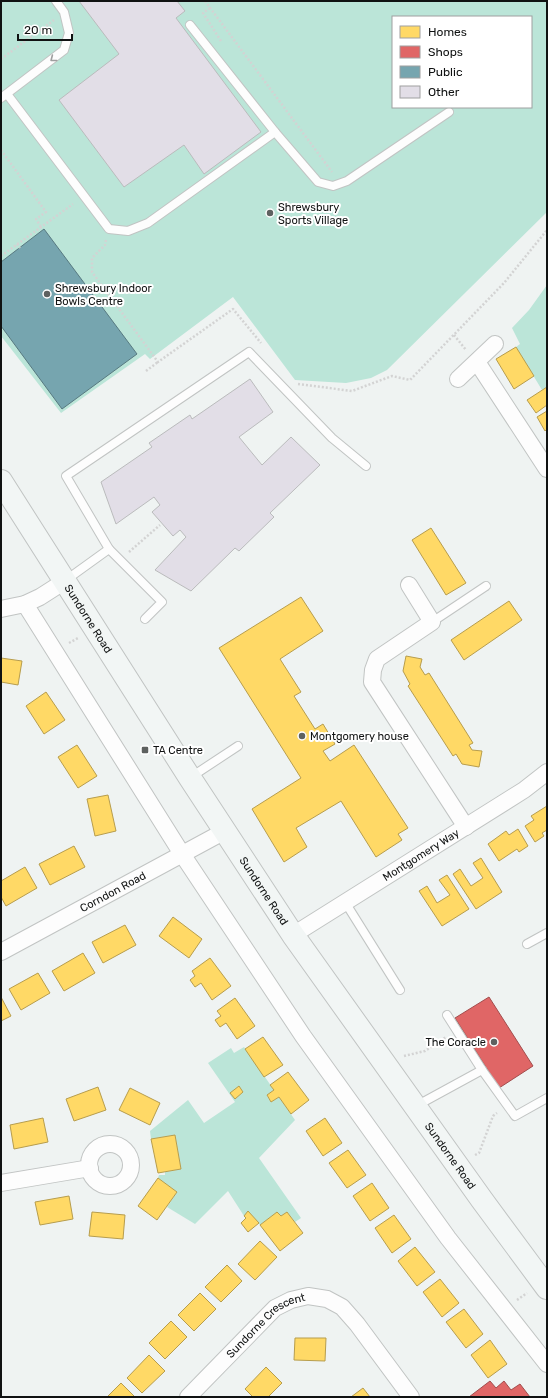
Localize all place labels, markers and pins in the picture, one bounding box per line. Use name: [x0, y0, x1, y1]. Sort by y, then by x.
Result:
place label: Shrewsbury Sports Village: [278, 201, 348, 227]
marker: Shrewsbury Sports Village: [265, 208, 275, 218]
place label: Shrewsbury Indoor Bowls Centre: [55, 282, 153, 308]
marker: Shrewsbury Indoor Bowls Centre: [42, 289, 52, 299]
place label: Montgomery house: [310, 730, 409, 743]
marker: Montgomery house: [297, 731, 307, 741]
place label: TA Centre: [153, 744, 203, 757]
marker: TA Centre: [140, 745, 150, 755]
place label: The Coracle: [426, 1036, 486, 1049]
marker: The Coracle: [489, 1037, 499, 1047]

